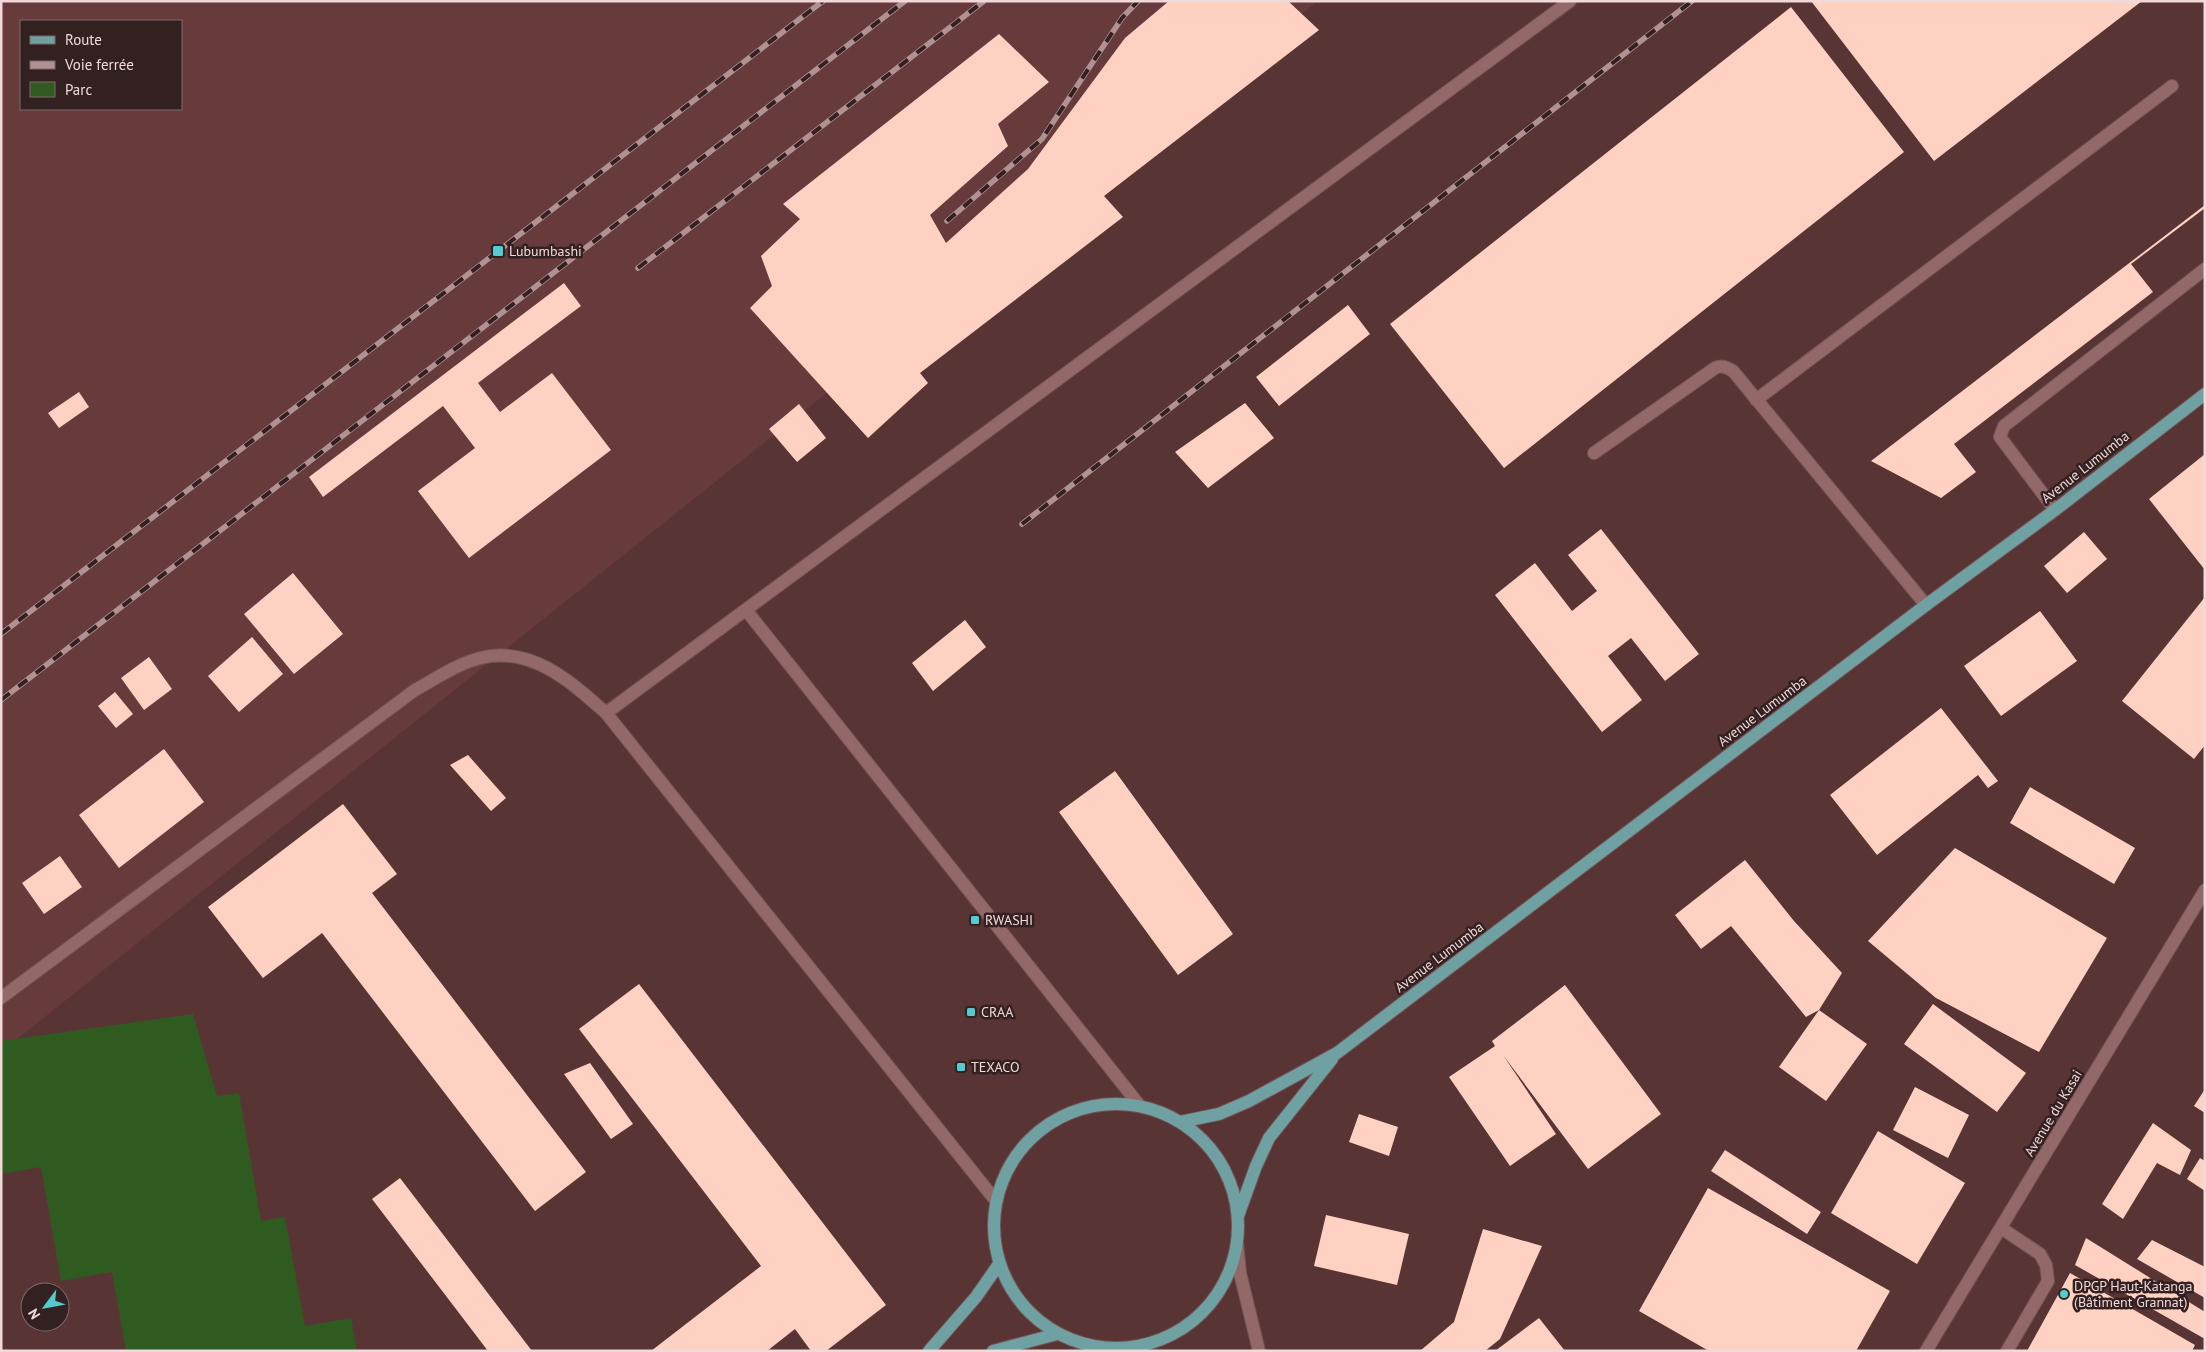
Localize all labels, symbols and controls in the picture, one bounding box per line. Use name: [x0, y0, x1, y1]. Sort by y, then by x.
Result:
legend: [20, 20, 182, 110]
text: Route: [65, 30, 102, 49]
text: Voie ferrée: [64, 55, 134, 74]
text: Parc: [65, 80, 92, 99]
place label: Lubumbashi: [509, 242, 582, 260]
marker: Lubumbashi: [491, 244, 505, 258]
street label: Avenue Lumumba: [2037, 427, 2133, 507]
street label: Avenue Lumumba: [1714, 672, 1810, 750]
place label: RWASHI: [985, 911, 1033, 929]
marker: RWASHI: [969, 914, 981, 926]
street label: Avenue Lumumba: [1391, 918, 1487, 996]
place label: CRAA: [981, 1003, 1014, 1021]
marker: CRAA: [965, 1006, 977, 1018]
place label: TEXACO: [971, 1058, 1020, 1076]
marker: TEXACO: [955, 1061, 967, 1073]
street label: Avenue du Kasai: [2020, 1066, 2086, 1160]
place label: DPGP Haut-Katanga (Bâtiment Grannat): [2074, 1277, 2193, 1311]
north arrow: [20, 1282, 70, 1332]
marker: DPGP Haut-Katanga (Bâtiment Grannat): [2058, 1288, 2070, 1300]
text: N: [24, 1305, 44, 1323]

